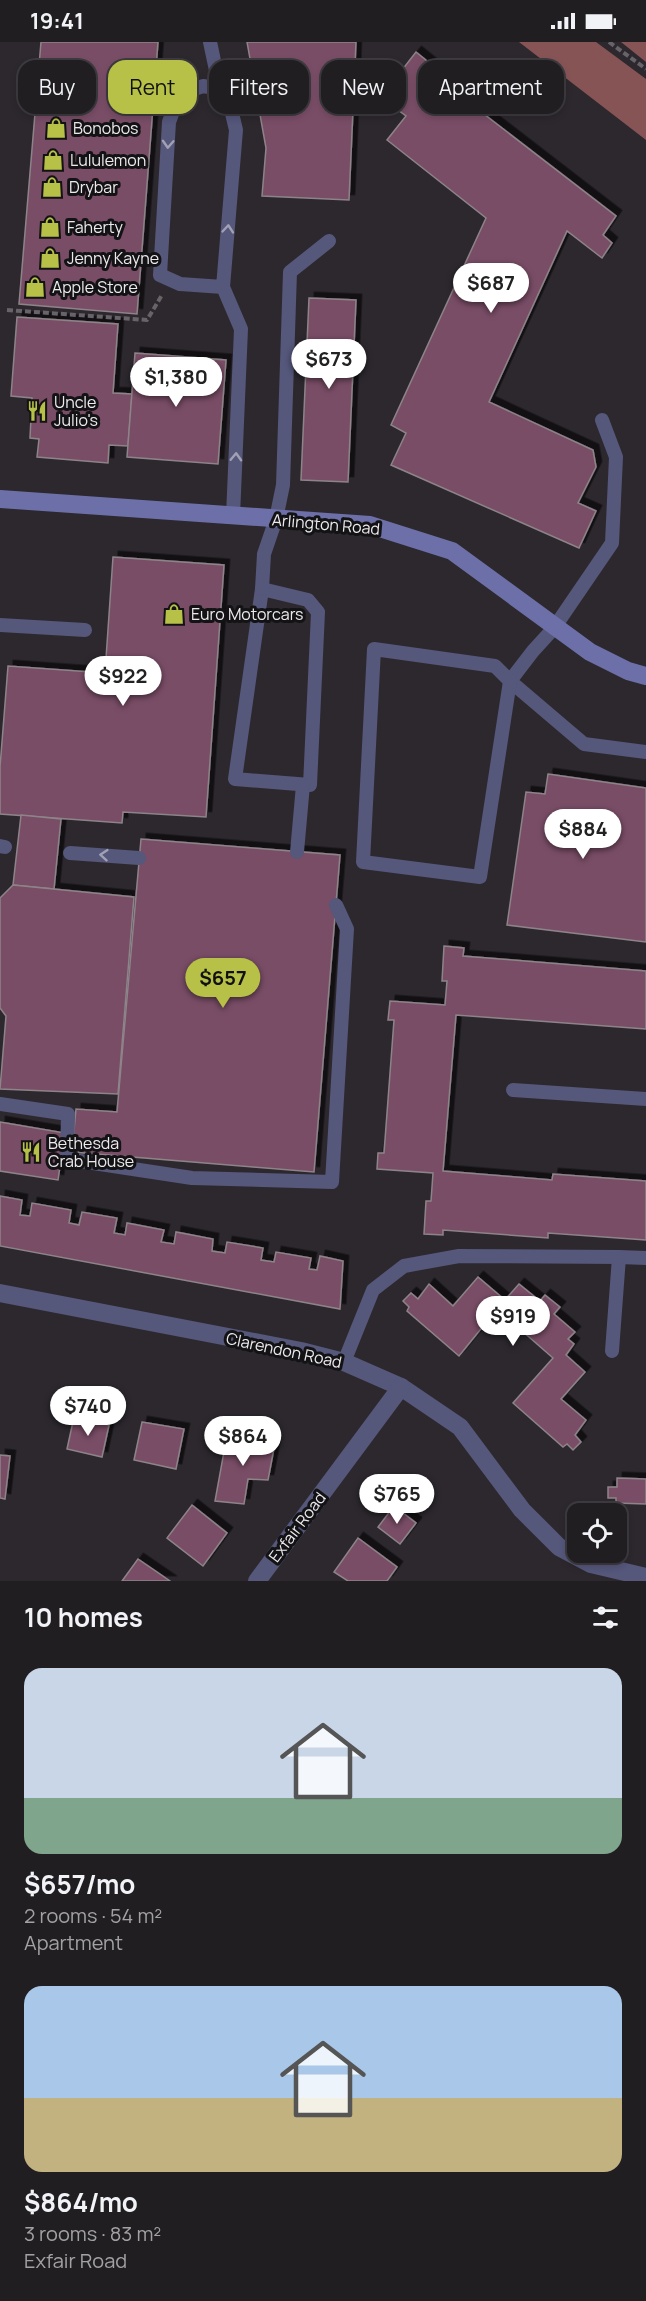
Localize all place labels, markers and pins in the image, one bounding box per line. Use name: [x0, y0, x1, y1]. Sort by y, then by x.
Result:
shop icon: Bonobos: [44, 116, 68, 140]
place label: Bonobos: [73, 117, 138, 139]
shop icon: Lululemon: [41, 148, 65, 172]
place label: Lululemon: [70, 149, 146, 171]
shop icon: Drybar: [40, 175, 64, 199]
place label: Drybar: [69, 176, 118, 198]
shop icon: Faherty: [38, 215, 62, 239]
place label: Faherty: [67, 216, 123, 238]
shop icon: Jenny Kayne: [38, 246, 62, 270]
place label: Jenny Kayne: [67, 247, 159, 269]
pin: $687: [455, 263, 527, 314]
shop icon: Apple Store: [23, 275, 47, 299]
place label: Apple Store: [52, 276, 138, 298]
pin: $673: [293, 339, 365, 390]
pin: $1,380: [127, 357, 225, 408]
place label: Uncle Julio's: [54, 391, 98, 431]
restaurant icon: Uncle Julio's: [25, 399, 49, 423]
shop icon: Euro Motorcars: [162, 602, 186, 626]
place label: Euro Motorcars: [191, 603, 304, 625]
pin: $922: [87, 656, 159, 707]
pin: $884: [547, 809, 619, 860]
pin: $657: [187, 958, 259, 1009]
place label: Bethesda Crab House: [48, 1132, 134, 1172]
restaurant icon: Bethesda Crab House: [19, 1140, 43, 1164]
pin: $919: [477, 1296, 549, 1347]
pin: $740: [52, 1386, 124, 1437]
pin: $864: [207, 1416, 279, 1467]
pin: $765: [361, 1474, 433, 1525]

